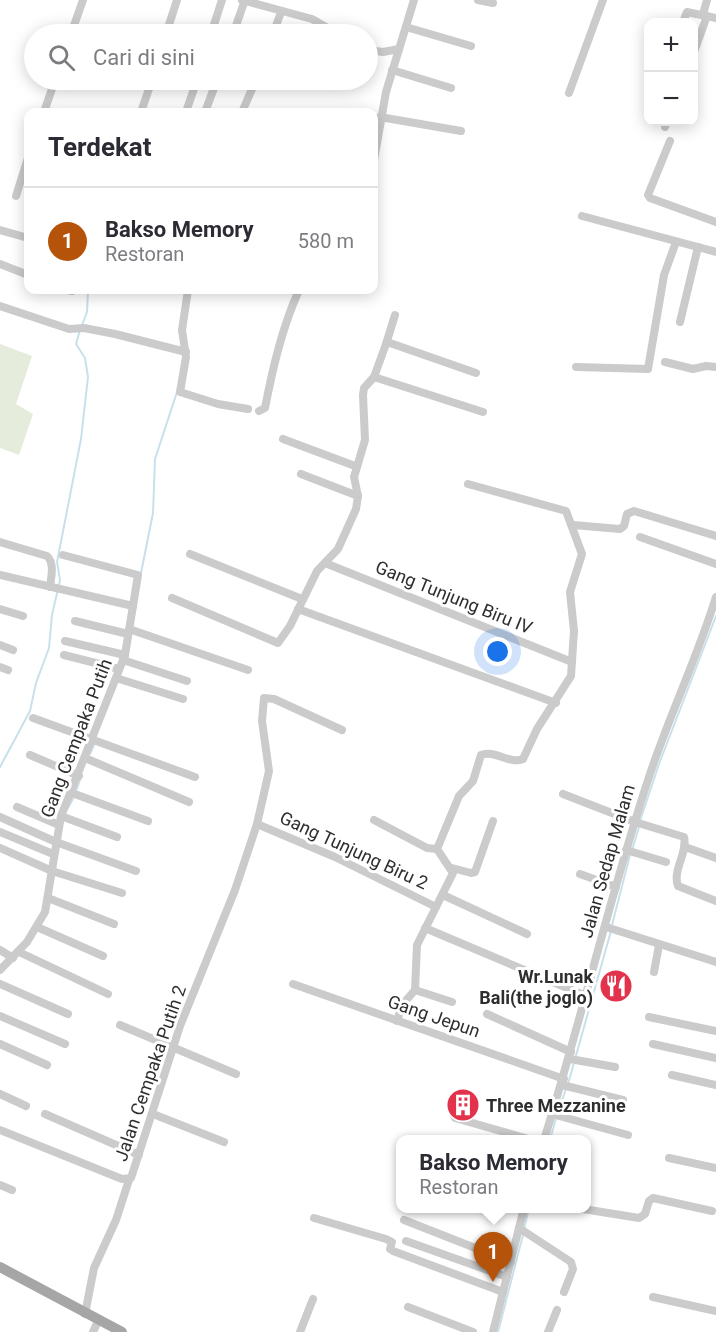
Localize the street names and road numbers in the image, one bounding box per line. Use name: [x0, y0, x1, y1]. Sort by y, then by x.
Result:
street label: Gang Tunjung Biru IV: [373, 556, 536, 638]
street label: Gang Cempaka Putih: [36, 656, 116, 820]
street label: Jalan Sedap Malam: [575, 782, 639, 940]
street label: Gang Tunjung Biru 2: [277, 806, 431, 894]
street label: Jalan Cempaka Putih 2: [110, 982, 190, 1164]
street label: Gang Jepun: [385, 990, 483, 1042]

